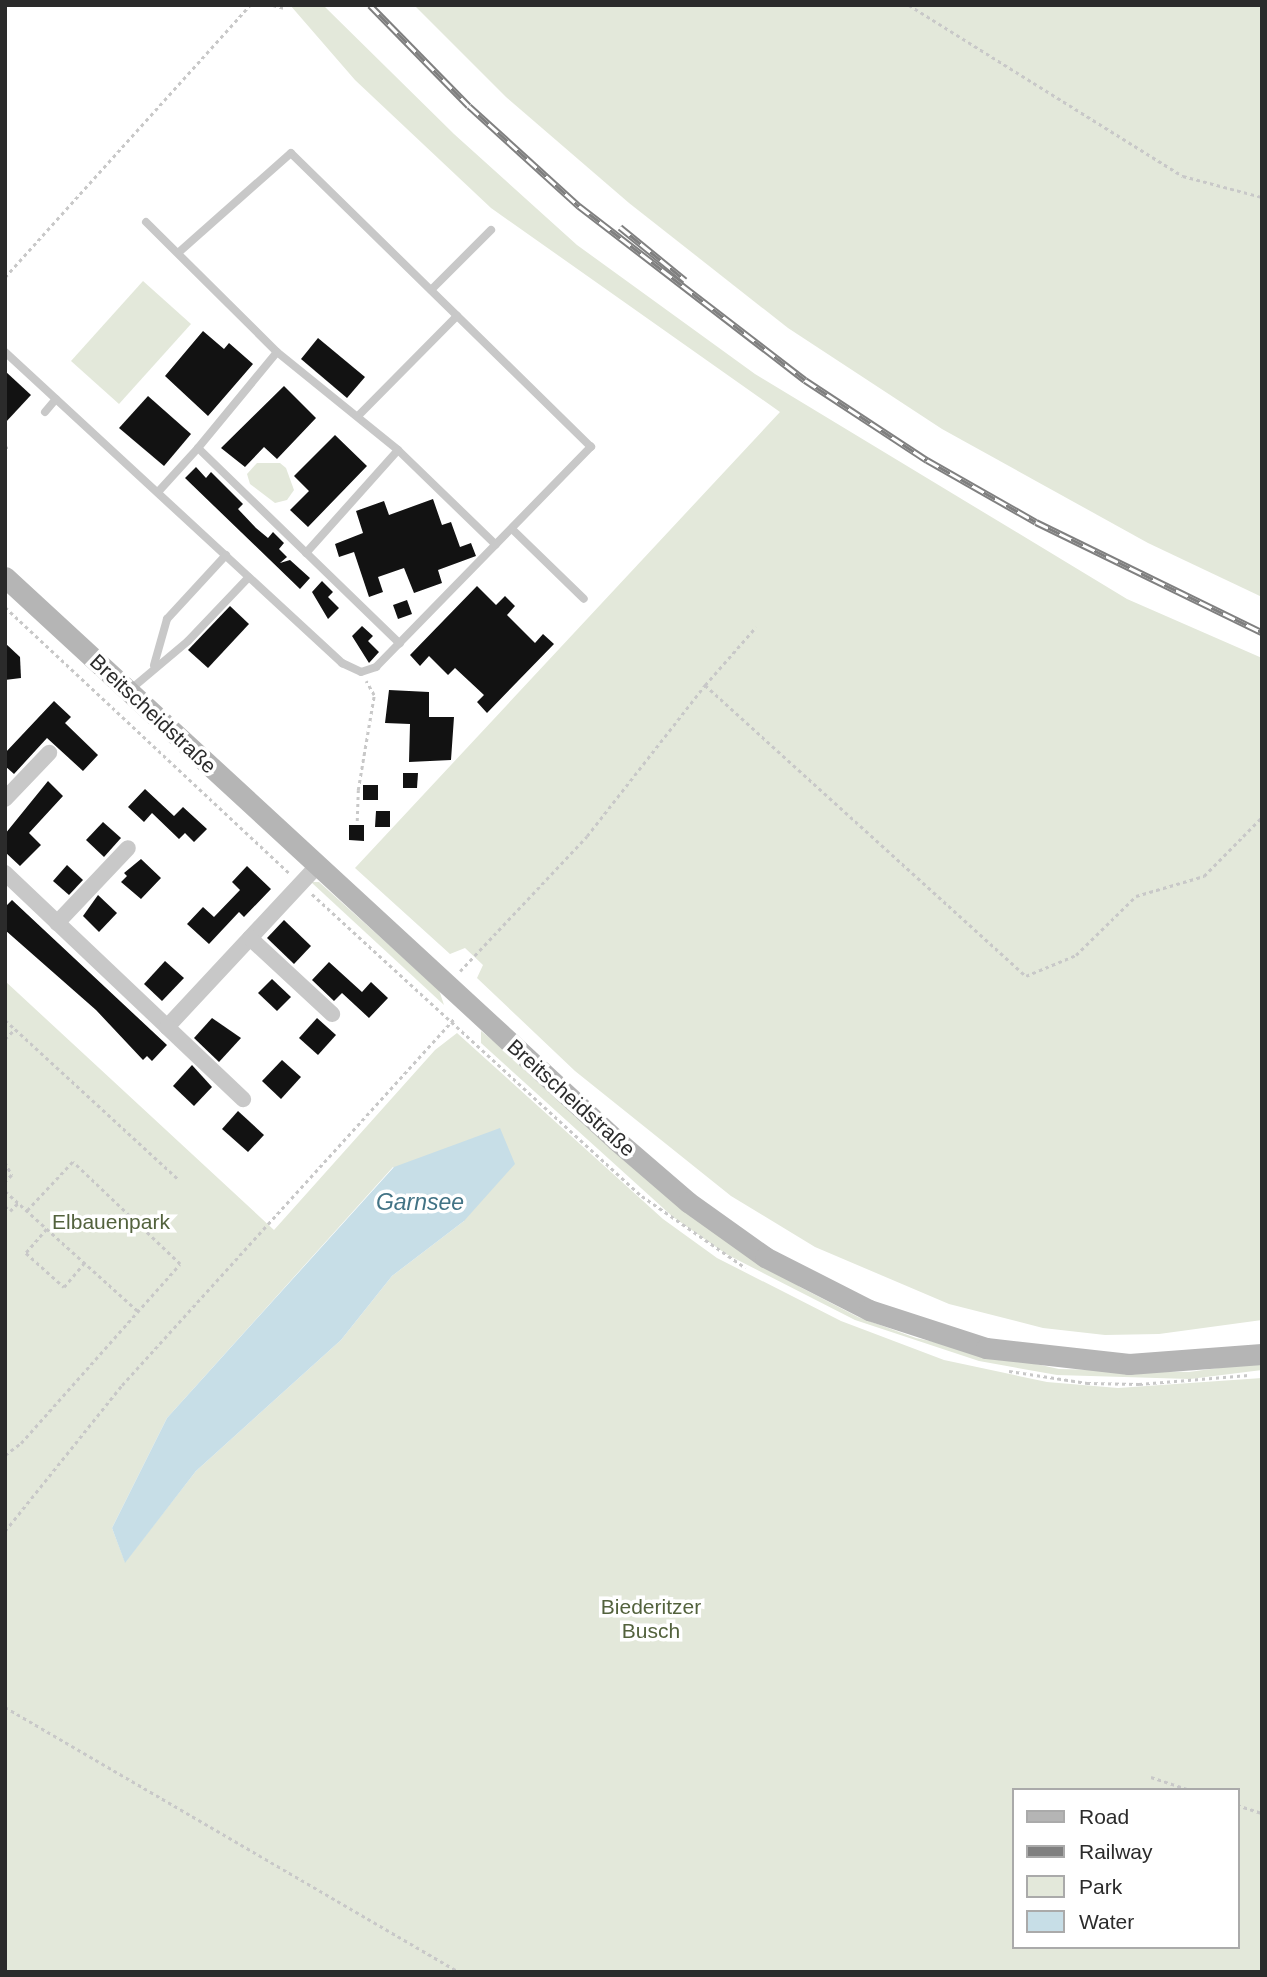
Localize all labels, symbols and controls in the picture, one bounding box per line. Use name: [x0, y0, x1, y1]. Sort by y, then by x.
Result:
street label: Breitscheidstraße: [85, 649, 221, 779]
street label: Breitscheidstraße: [502, 1034, 640, 1162]
water label: Garnsee: [376, 1188, 464, 1216]
park label: Elbauenpark: [52, 1209, 170, 1235]
park label: Biederitzer Busch: [601, 1594, 701, 1644]
legend: [1012, 1788, 1239, 1949]
text: Road: [1079, 1805, 1129, 1828]
text: Railway: [1079, 1840, 1153, 1863]
text: Park: [1079, 1875, 1122, 1898]
text: Water: [1079, 1910, 1134, 1933]

